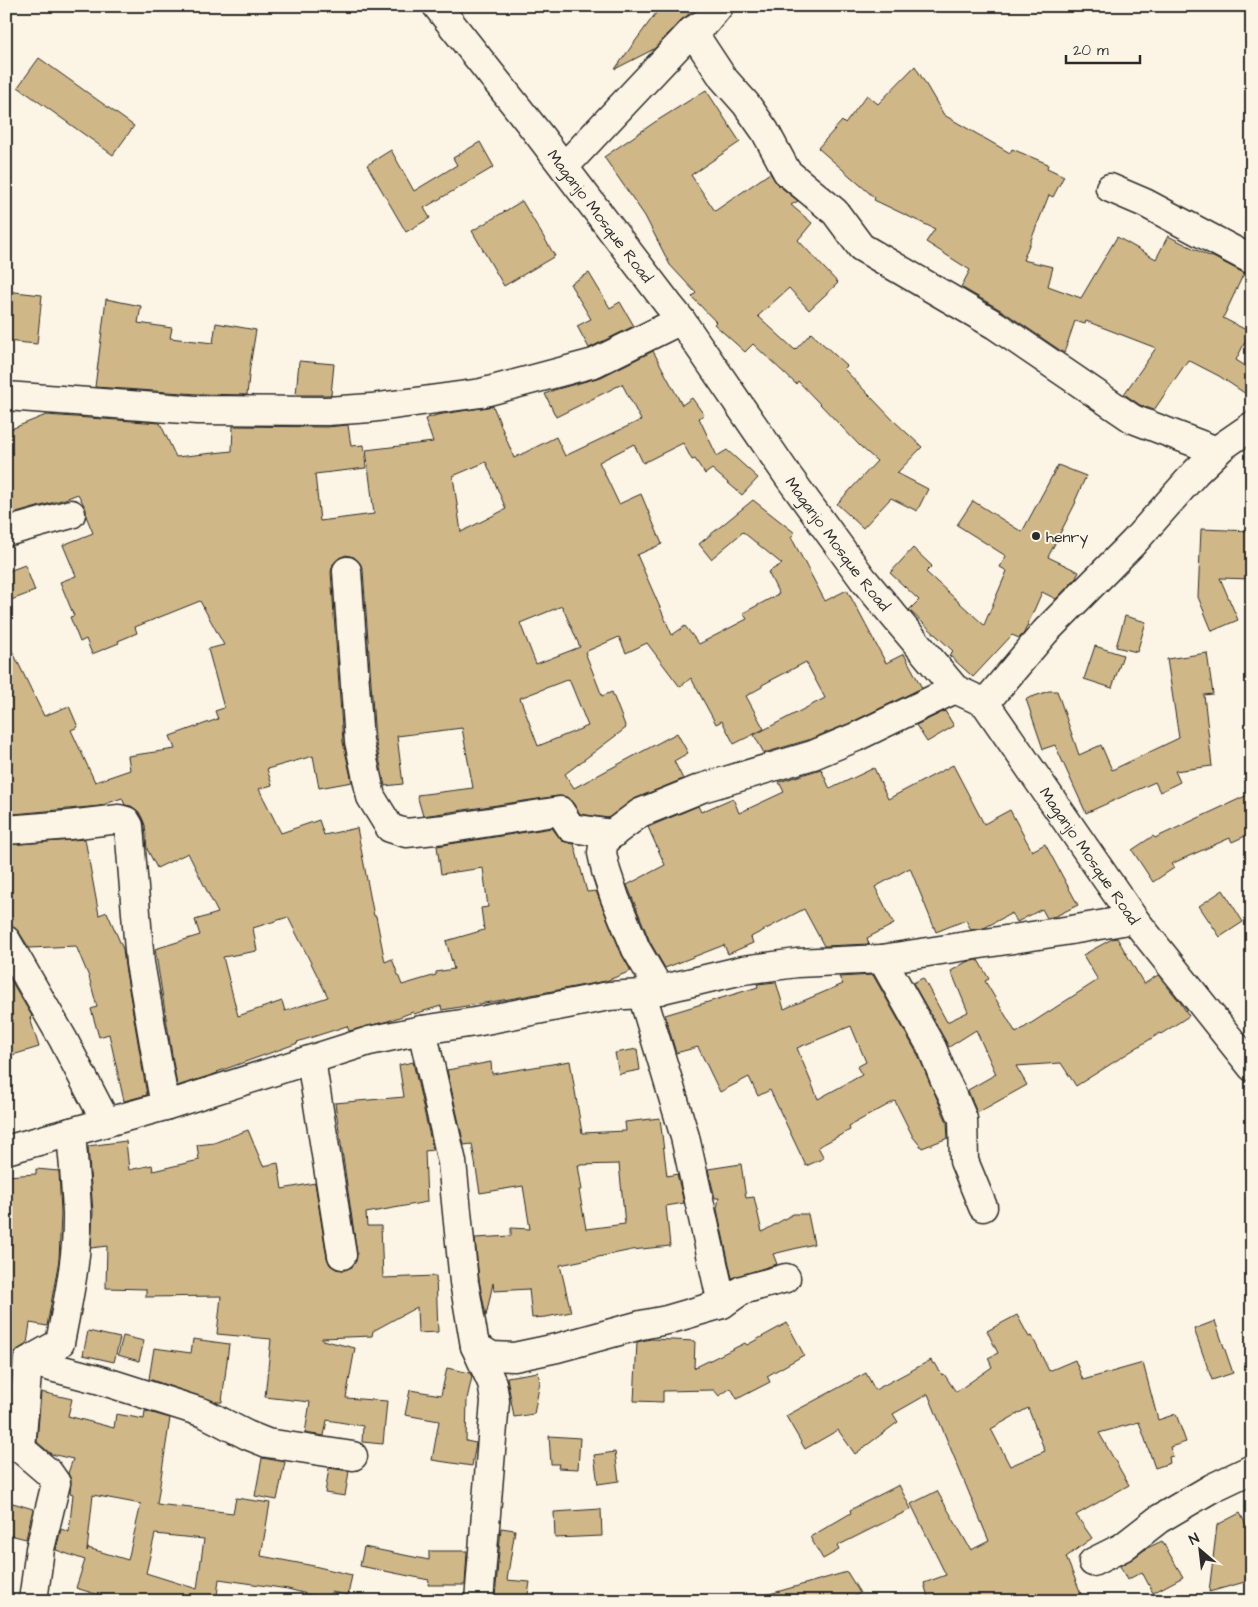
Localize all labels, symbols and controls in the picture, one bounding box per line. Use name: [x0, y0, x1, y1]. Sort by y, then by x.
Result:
scale bar: [1066, 32, 1139, 64]
text: 20 m: [1073, 40, 1109, 61]
street label: Maganjo Mosque Road: [542, 145, 658, 288]
street label: Maganjo Mosque Road: [780, 472, 895, 616]
place label: henry: [1046, 526, 1088, 549]
marker: henry: [1030, 530, 1042, 542]
street label: Maganjo Mosque Road: [1034, 783, 1145, 929]
north arrow: [1176, 1524, 1226, 1574]
text: N: [1186, 1528, 1203, 1550]

